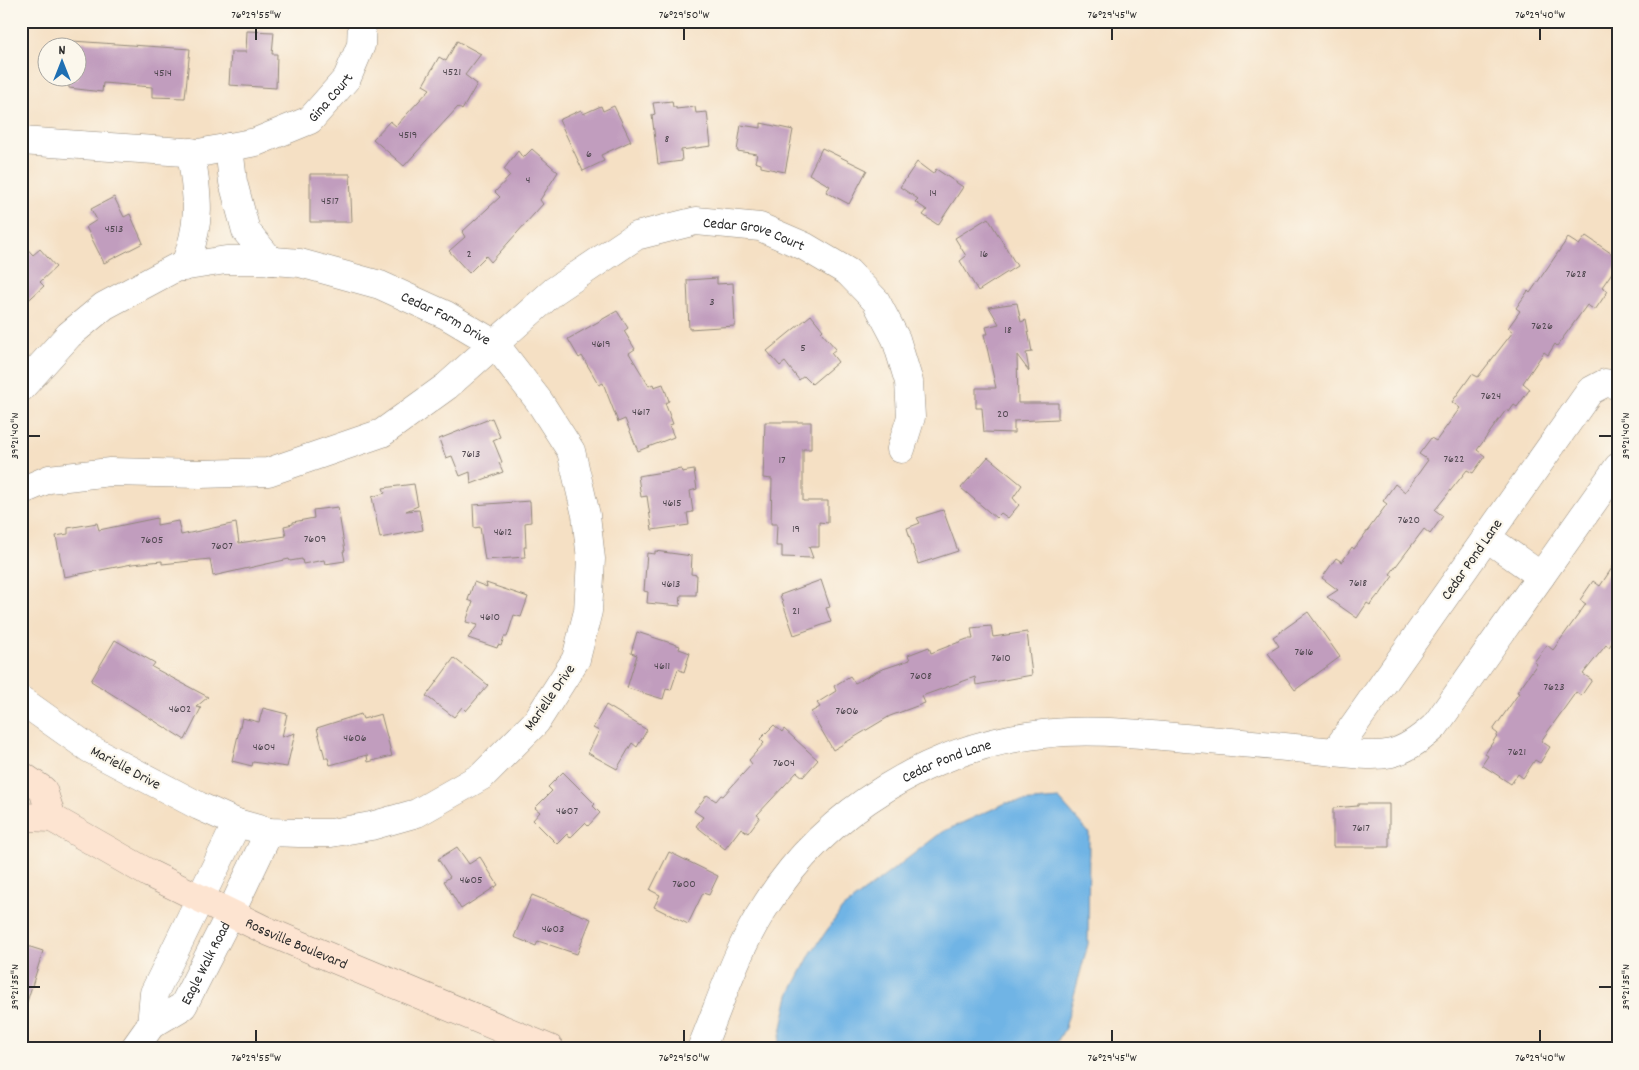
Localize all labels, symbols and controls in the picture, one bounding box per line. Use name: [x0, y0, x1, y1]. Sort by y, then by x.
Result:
text: 76°29'55"W: [231, 7, 281, 24]
text: 76°29'50"W: [659, 7, 709, 24]
text: 76°29'45"W: [1087, 7, 1137, 24]
text: 76°29'40"W: [1515, 7, 1565, 24]
north arrow: [38, 38, 88, 88]
text: N: [59, 41, 66, 61]
house number: 4521: [443, 64, 461, 81]
house number: 4514: [154, 65, 172, 82]
street label: Gina Court: [304, 70, 361, 128]
house number: 4519: [399, 127, 417, 144]
house number: 8: [665, 131, 670, 148]
house number: 6: [586, 146, 592, 163]
house number: 4: [526, 172, 531, 189]
house number: 14: [929, 185, 937, 202]
house number: 4517: [321, 193, 339, 210]
street label: Cedar Grove Court: [702, 213, 808, 258]
house number: 4513: [105, 221, 123, 238]
house number: 2: [466, 246, 472, 263]
house number: 16: [980, 246, 988, 263]
house number: 7628: [1566, 266, 1586, 283]
street label: Cedar Farm Drive: [397, 287, 495, 352]
house number: 3: [709, 294, 715, 311]
house number: 7626: [1531, 318, 1553, 335]
house number: 18: [1004, 322, 1012, 339]
house number: 4619: [592, 336, 610, 353]
house number: 5: [800, 340, 806, 357]
house number: 7624: [1481, 388, 1501, 405]
house number: 4617: [632, 404, 650, 421]
house number: 20: [997, 406, 1009, 423]
text: 39°21'40"N: [7, 413, 24, 459]
text: 39°21'40"N: [1618, 413, 1635, 459]
house number: 7613: [462, 446, 480, 463]
house number: 7622: [1444, 451, 1464, 468]
house number: 17: [778, 452, 786, 469]
house number: 4615: [662, 495, 682, 512]
house number: 7620: [1398, 512, 1420, 529]
street label: Cedar Pond Lane: [1436, 515, 1509, 605]
house number: 19: [792, 521, 800, 538]
house number: 4612: [494, 524, 512, 541]
house number: 7609: [304, 531, 326, 548]
house number: 7605: [141, 532, 163, 549]
house number: 7607: [211, 538, 233, 555]
house number: 7618: [1349, 575, 1367, 592]
house number: 4613: [662, 576, 680, 593]
house number: 21: [792, 603, 800, 620]
house number: 4610: [480, 609, 500, 626]
house number: 7616: [1295, 644, 1314, 661]
house number: 7610: [991, 650, 1011, 667]
house number: 4611: [654, 658, 670, 675]
street label: Marielle Drive: [520, 660, 582, 736]
house number: 7608: [910, 668, 932, 685]
house number: 7623: [1543, 679, 1565, 696]
house number: 4602: [169, 701, 191, 718]
house number: 7606: [836, 703, 859, 720]
house number: 4606: [343, 730, 367, 747]
street label: Cedar Pond Lane: [898, 735, 994, 790]
house number: 4604: [253, 739, 275, 756]
street label: Marielle Drive: [86, 741, 164, 797]
house number: 7621: [1508, 744, 1526, 761]
house number: 7604: [773, 755, 795, 772]
house number: 4607: [556, 803, 578, 820]
house number: 7617: [1352, 820, 1370, 837]
house number: 4605: [460, 872, 482, 889]
house number: 7600: [672, 876, 696, 893]
street label: Rossville Boulevard: [241, 913, 350, 976]
street label: Eagle Walk Road: [176, 918, 237, 1009]
house number: 4603: [542, 921, 564, 938]
text: 39°21'35"N: [7, 964, 24, 1010]
text: 39°21'35"N: [1618, 964, 1635, 1010]
text: 76°29'55"W: [231, 1050, 281, 1067]
text: 76°29'50"W: [659, 1050, 709, 1067]
text: 76°29'45"W: [1087, 1050, 1137, 1067]
text: 76°29'40"W: [1515, 1050, 1565, 1067]

